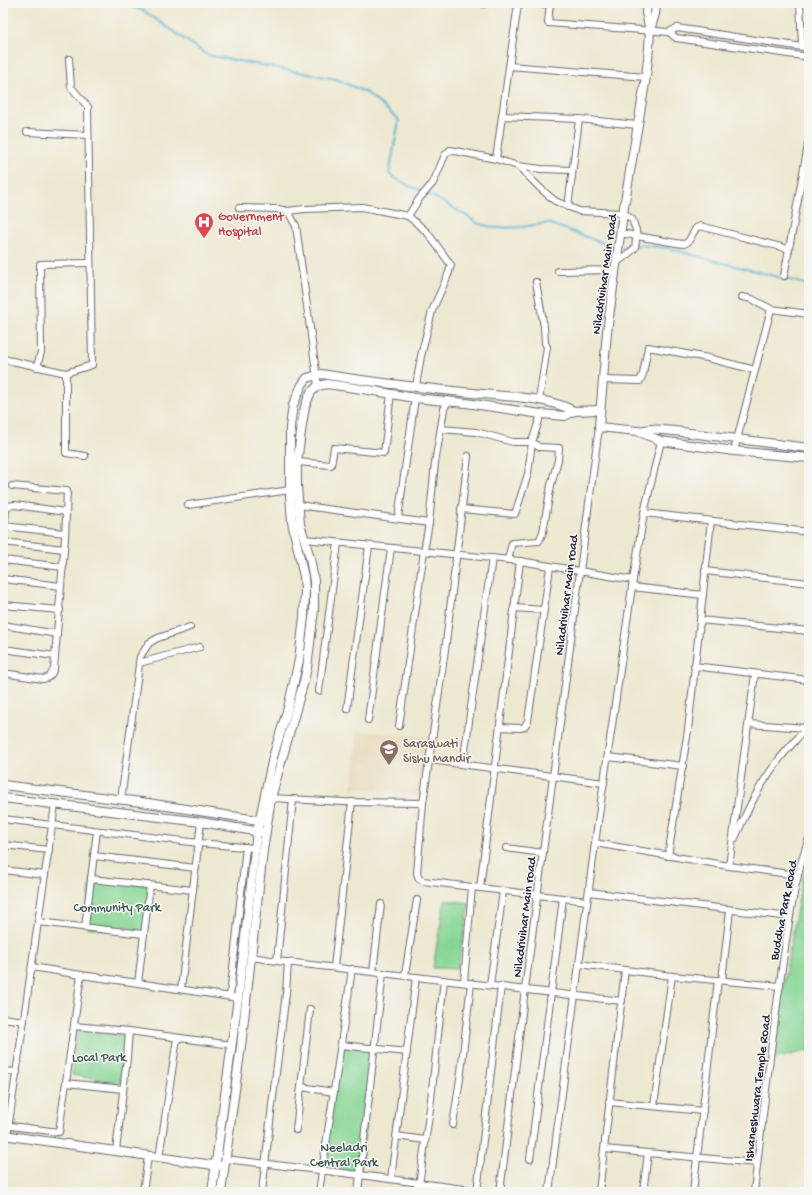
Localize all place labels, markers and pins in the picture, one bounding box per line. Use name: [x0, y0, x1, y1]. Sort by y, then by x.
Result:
place label: Government Hospital: [218, 210, 285, 240]
hospital icon: Government Hospital: [193, 211, 215, 239]
place label: Saraswati Sishu Mandir: [403, 737, 472, 767]
school or university icon: Saraswati Sishu Mandir: [378, 738, 400, 766]

